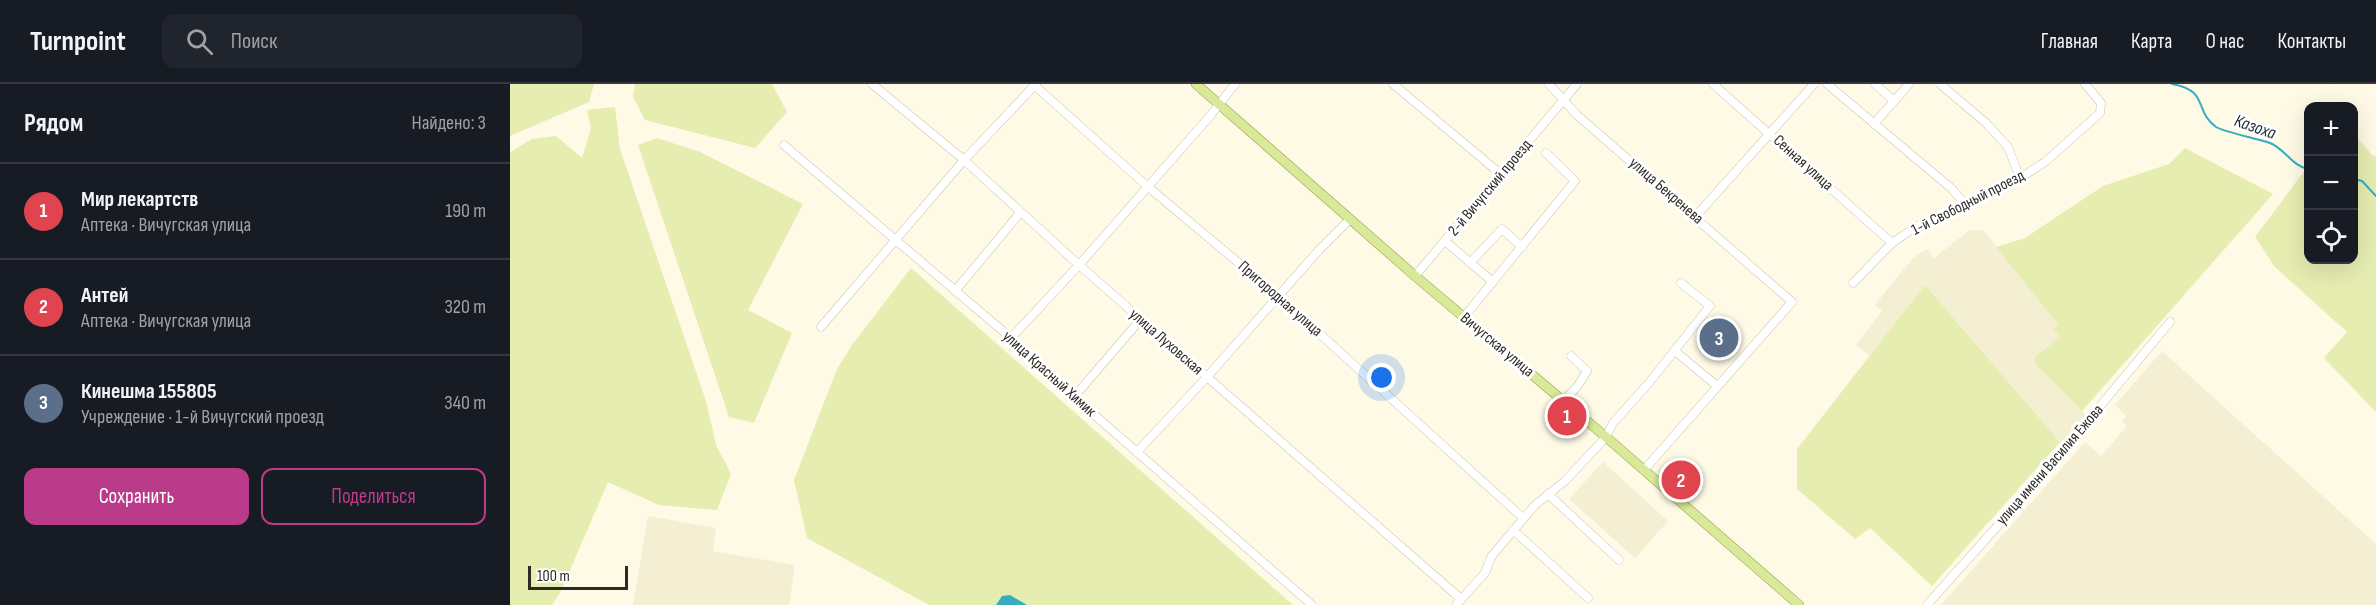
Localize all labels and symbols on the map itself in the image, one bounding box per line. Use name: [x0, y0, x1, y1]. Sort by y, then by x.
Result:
water label: Казоха: [2232, 110, 2279, 144]
street label: Сенная улица: [1769, 131, 1837, 195]
street label: 2-й Вичугский проезд: [1444, 136, 1536, 240]
street label: улица Бекренева: [1625, 154, 1707, 228]
street label: 1-й Свободный проезд: [1908, 166, 2028, 240]
street label: Пригородная улица: [1234, 257, 1326, 341]
street label: улица Луховская: [1125, 305, 1207, 379]
street label: Вичугская улица: [1456, 309, 1538, 381]
pin: 3: [1700, 316, 1738, 360]
street label: улица Красный Химик: [998, 327, 1100, 422]
your location: [1367, 363, 1396, 392]
pin: 1: [1548, 394, 1586, 438]
street label: улица имени Василия Ежова: [1993, 401, 2107, 529]
pin: 2: [1662, 458, 1700, 502]
scale bar: [528, 563, 628, 590]

